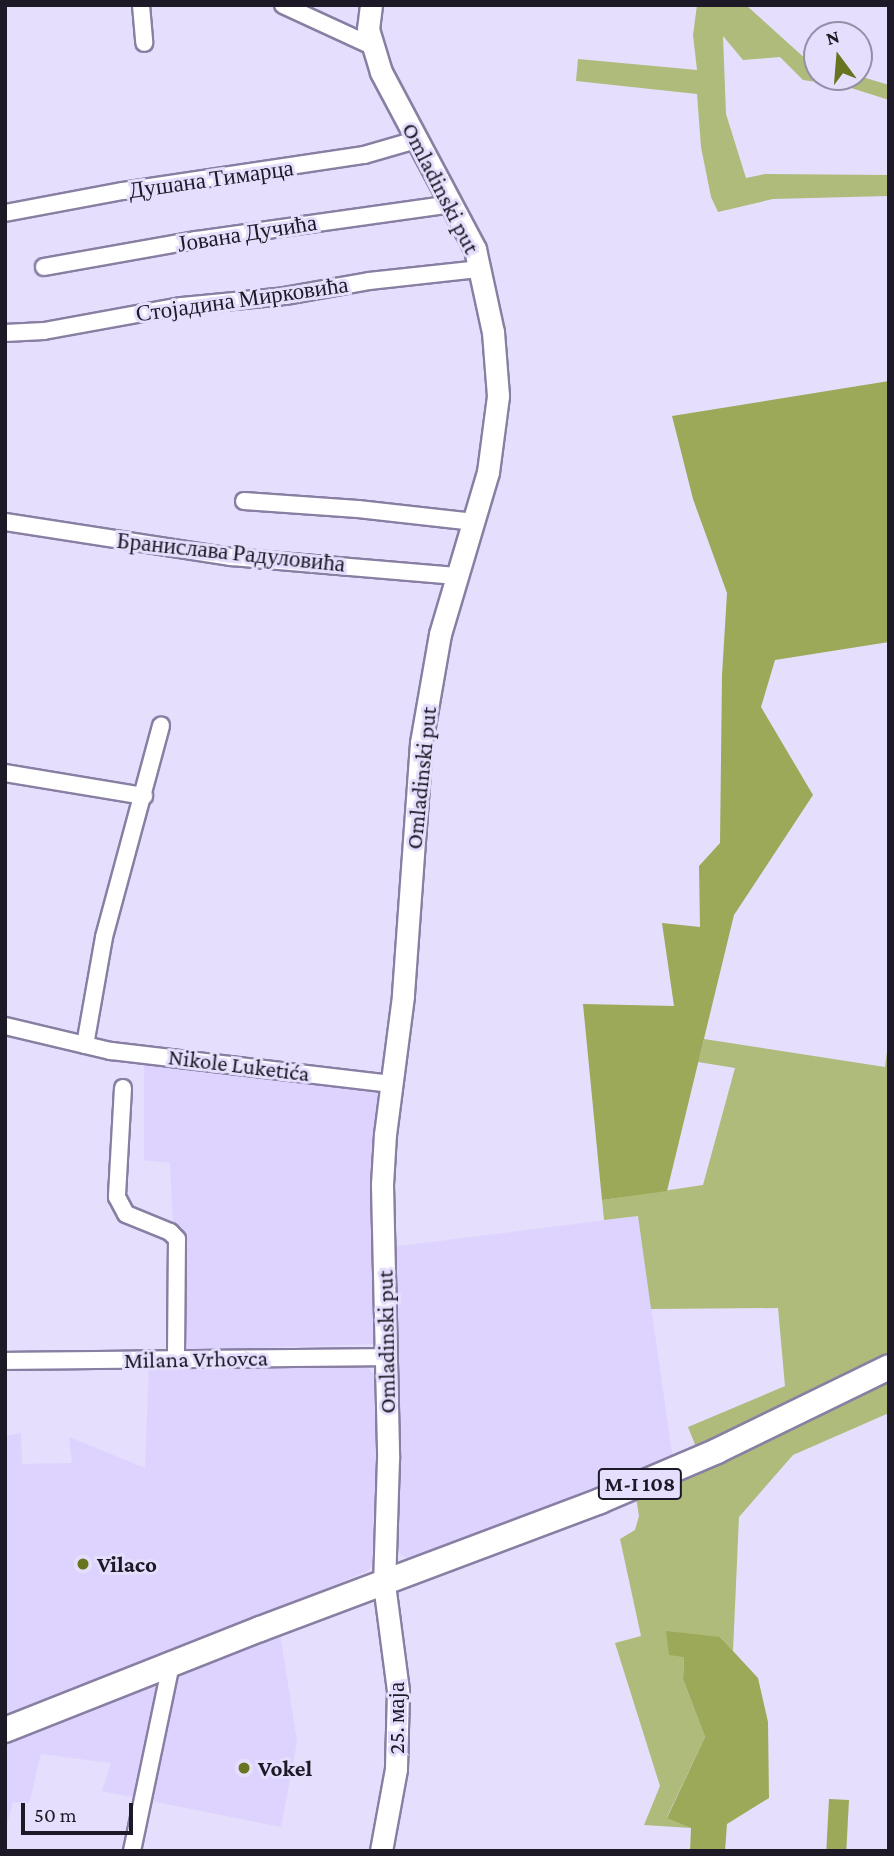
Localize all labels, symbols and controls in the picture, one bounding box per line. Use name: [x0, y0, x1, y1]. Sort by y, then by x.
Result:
north arrow: [803, 21, 873, 91]
text: N: [823, 25, 842, 49]
street label: Omladinski put: [396, 118, 486, 258]
street label: Душана Тимарца: [127, 154, 295, 204]
street label: Јована Дучића: [175, 208, 319, 258]
street label: Стојадина Мирковића: [134, 270, 350, 328]
street label: Бранислава Радуловића: [115, 526, 347, 578]
street label: Omladinski put: [400, 705, 442, 851]
street label: Nikole Luketića: [167, 1043, 311, 1087]
street label: Omladinski put: [371, 1270, 401, 1414]
street label: Milana Vrhovca: [124, 1344, 268, 1374]
road number: M-I 108: [596, 1466, 684, 1502]
place label: Vilaco: [97, 1550, 157, 1578]
marker: Vilaco: [75, 1556, 91, 1572]
street label: 25. маја: [382, 1682, 410, 1754]
place label: Vokel: [258, 1754, 312, 1782]
marker: Vokel: [236, 1760, 252, 1776]
scale bar: [24, 1790, 136, 1834]
text: 50 m: [34, 1803, 77, 1827]

